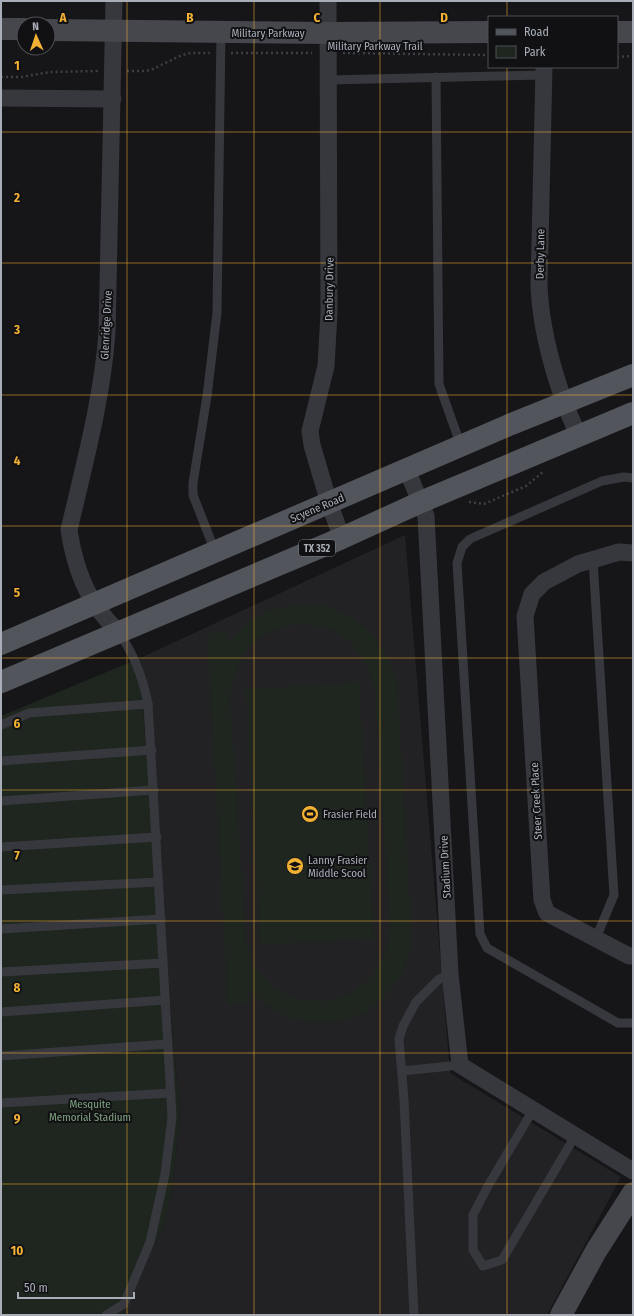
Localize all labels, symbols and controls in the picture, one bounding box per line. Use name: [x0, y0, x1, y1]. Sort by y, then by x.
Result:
text: A: [58, 10, 67, 25]
text: B: [186, 10, 194, 25]
text: C: [314, 10, 321, 25]
text: D: [440, 10, 448, 25]
north arrow: [16, 16, 56, 56]
legend: [488, 16, 618, 68]
text: N: [32, 20, 39, 33]
text: Road: [524, 25, 549, 39]
street label: Military Parkway: [231, 27, 305, 40]
street label: Military Parkway Trail: [327, 40, 423, 53]
text: Park: [524, 45, 546, 59]
text: 1: [14, 58, 20, 73]
text: 2: [13, 190, 20, 205]
street label: Derby Lane: [534, 229, 547, 279]
street label: Danbury Drive: [322, 257, 337, 321]
street label: Glenridge Drive: [98, 290, 115, 360]
text: 3: [13, 322, 20, 337]
text: 4: [14, 453, 21, 468]
street label: Scyene Road: [288, 491, 346, 526]
road number: TX 352: [299, 540, 335, 556]
text: 5: [14, 585, 20, 600]
text: 6: [14, 716, 21, 731]
street label: Steer Creek Place: [528, 762, 545, 840]
sports icon: Frasier Field: [300, 804, 320, 824]
place label: Frasier Field: [323, 808, 377, 821]
street label: Stadium Drive: [437, 835, 454, 899]
text: 7: [14, 848, 20, 863]
place label: Lanny Frasier Middle Scool: [308, 854, 367, 880]
school or university icon: Lanny Frasier Middle Scool: [285, 856, 305, 876]
text: 8: [14, 980, 21, 995]
park label: Mesquite Memorial Stadium: [49, 1098, 131, 1124]
text: 9: [14, 1111, 21, 1126]
text: 10: [11, 1243, 23, 1258]
scale bar: [18, 1274, 134, 1300]
text: 50 m: [24, 1281, 48, 1295]

